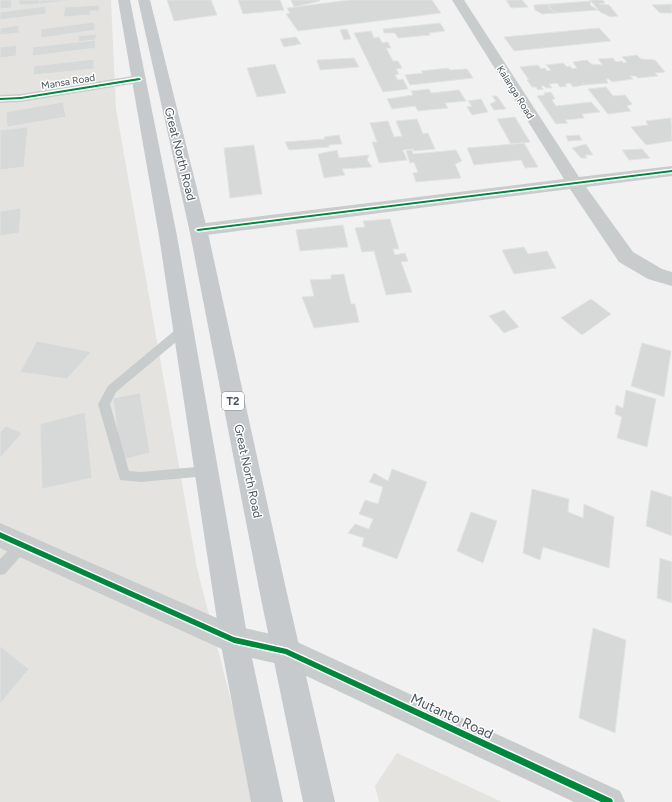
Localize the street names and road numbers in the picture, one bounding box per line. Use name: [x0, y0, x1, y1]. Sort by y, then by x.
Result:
street label: Kalanga Road: [494, 63, 537, 121]
street label: Mansa Road: [40, 71, 96, 92]
street label: Great North Road: [162, 106, 198, 202]
road number: T2: [222, 392, 244, 410]
street label: Great North Road: [231, 423, 265, 519]
street label: Mutanto Road: [408, 690, 496, 743]

